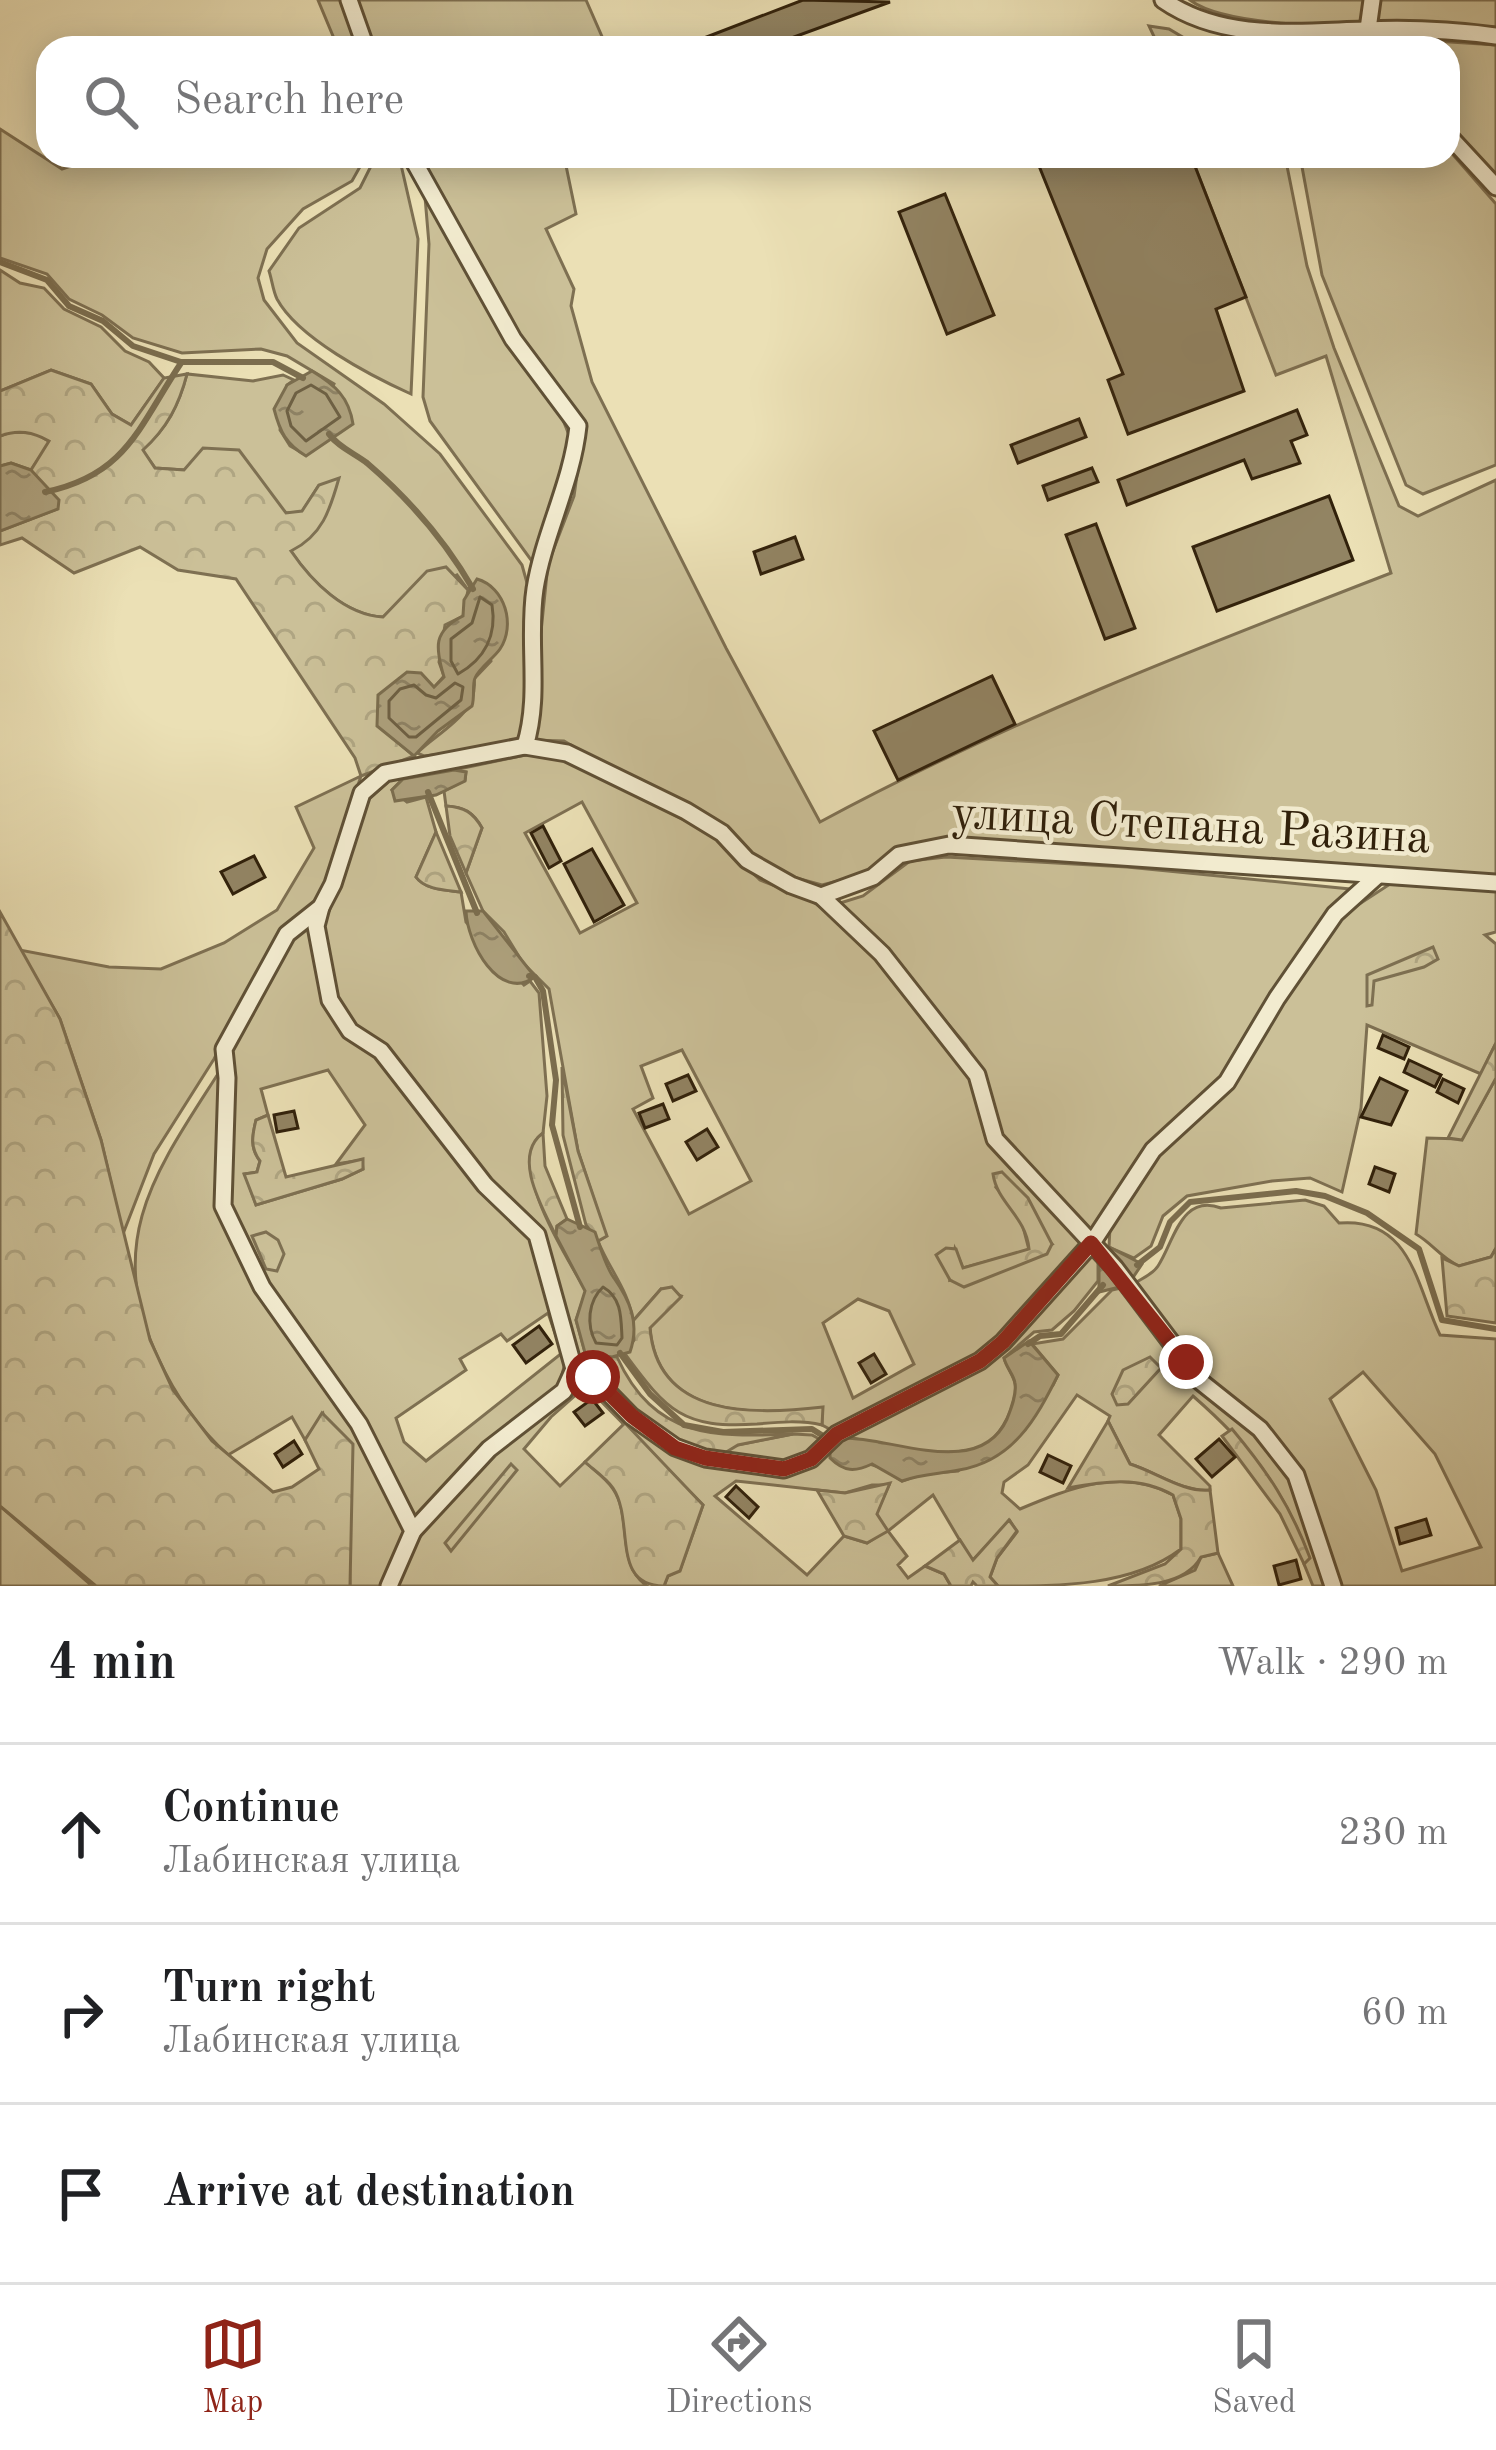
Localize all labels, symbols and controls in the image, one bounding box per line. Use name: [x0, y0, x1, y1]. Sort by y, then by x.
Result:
search box: [36, 36, 1460, 168]
icon: search: [78, 69, 144, 135]
text: Search here: [174, 79, 404, 124]
street label: улица Степана Разина: [950, 790, 1432, 864]
route end: [1159, 1335, 1213, 1389]
route start: [566, 1350, 620, 1404]
text: 4 min: [48, 1639, 176, 1690]
text: Walk · 290 m: [1217, 1644, 1448, 1683]
text: Continue: [162, 1787, 340, 1832]
icon: ahead: [48, 1801, 114, 1867]
text: 230 m: [1338, 1814, 1448, 1853]
text: Лабинская улица: [162, 1842, 460, 1881]
text: Turn right: [162, 1967, 375, 2012]
icon: right: [48, 1981, 114, 2047]
text: 60 m: [1361, 1994, 1448, 2033]
text: Лабинская улица: [162, 2022, 460, 2061]
icon: arrive: [48, 2161, 114, 2227]
text: Arrive at destination: [162, 2171, 575, 2216]
tab: Map: [200, 2311, 266, 2424]
tab: Directions: [666, 2311, 812, 2424]
tab: Saved: [1212, 2311, 1296, 2424]

